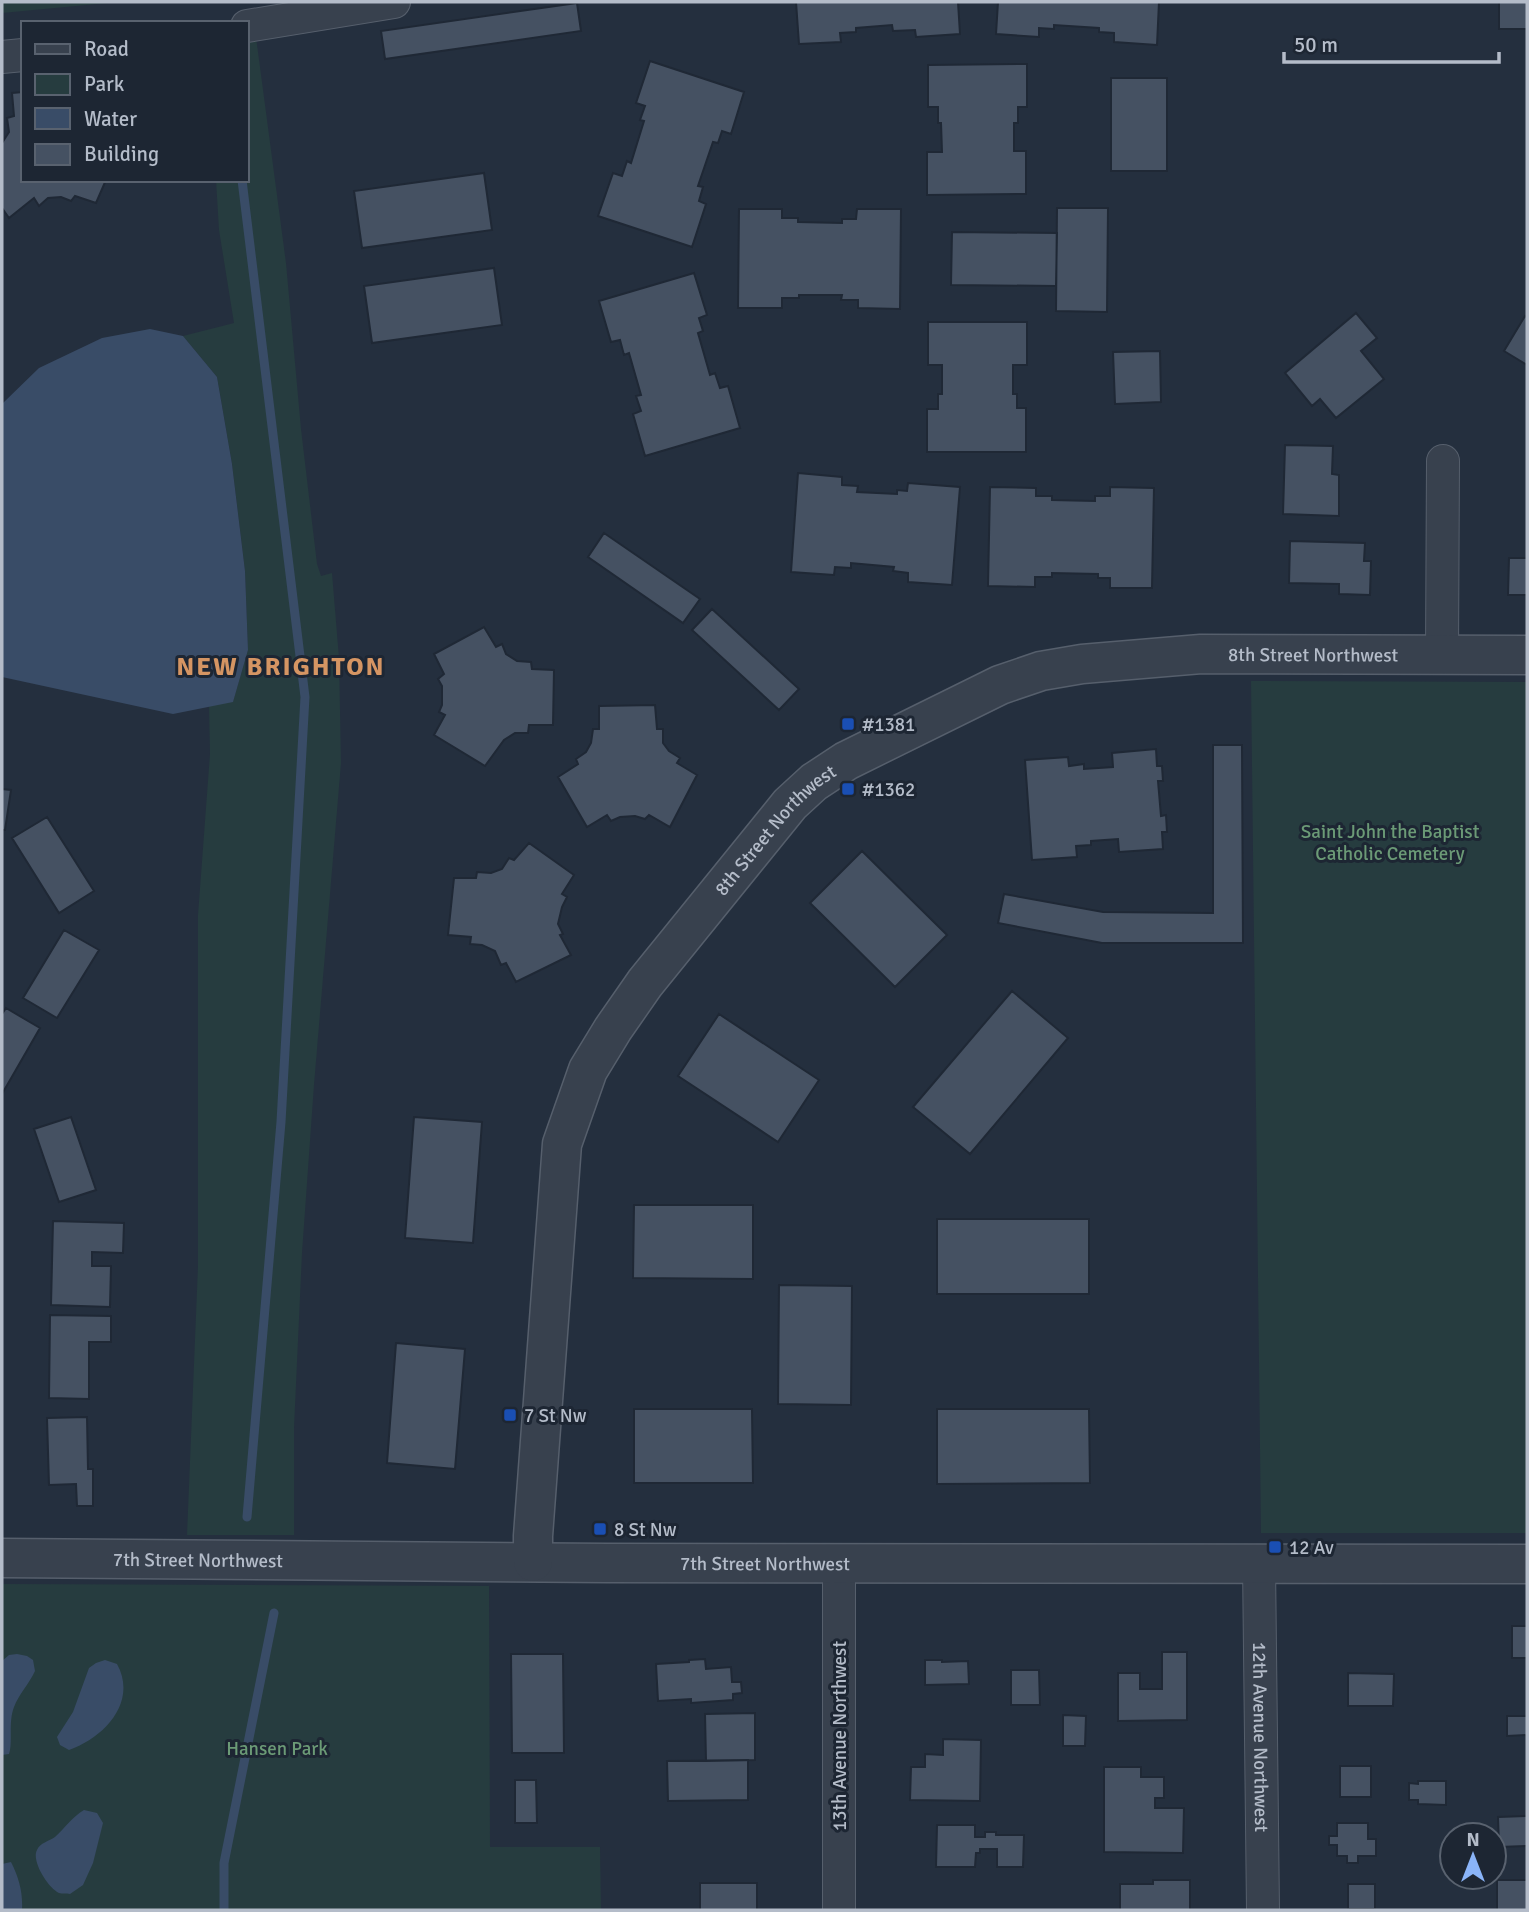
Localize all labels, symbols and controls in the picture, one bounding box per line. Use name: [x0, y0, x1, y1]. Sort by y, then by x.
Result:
legend: [21, 21, 248, 182]
scale bar: [1284, 21, 1499, 65]
text: 50 m: [1294, 32, 1338, 58]
text: Road: [84, 36, 129, 62]
text: Park: [84, 71, 125, 97]
text: Water: [84, 106, 137, 132]
text: Building: [84, 141, 159, 167]
street label: 8th Street Northwest: [1228, 643, 1399, 668]
district label: NEW BRIGHTON: [176, 651, 386, 683]
place label: #1381: [862, 713, 915, 737]
marker: #1381: [840, 716, 856, 732]
street label: 8th Street Northwest: [710, 760, 841, 901]
place label: #1362: [862, 778, 915, 802]
marker: #1362: [840, 781, 856, 797]
park label: Saint John the Baptist Catholic Cemetery: [1301, 820, 1480, 866]
place label: 7 St Nw: [524, 1404, 587, 1428]
marker: 7 St Nw: [502, 1407, 518, 1423]
place label: 8 St Nw: [614, 1518, 677, 1542]
marker: 8 St Nw: [592, 1521, 608, 1537]
place label: 12 Av: [1289, 1536, 1334, 1560]
marker: 12 Av: [1267, 1539, 1283, 1555]
street label: 7th Street Northwest: [113, 1548, 283, 1573]
street label: 7th Street Northwest: [680, 1552, 850, 1576]
street label: 13th Avenue Northwest: [828, 1641, 852, 1831]
street label: 12th Avenue Northwest: [1247, 1642, 1273, 1833]
park label: Hansen Park: [226, 1737, 328, 1761]
north arrow: [1438, 1821, 1508, 1891]
text: N: [1466, 1828, 1480, 1852]

